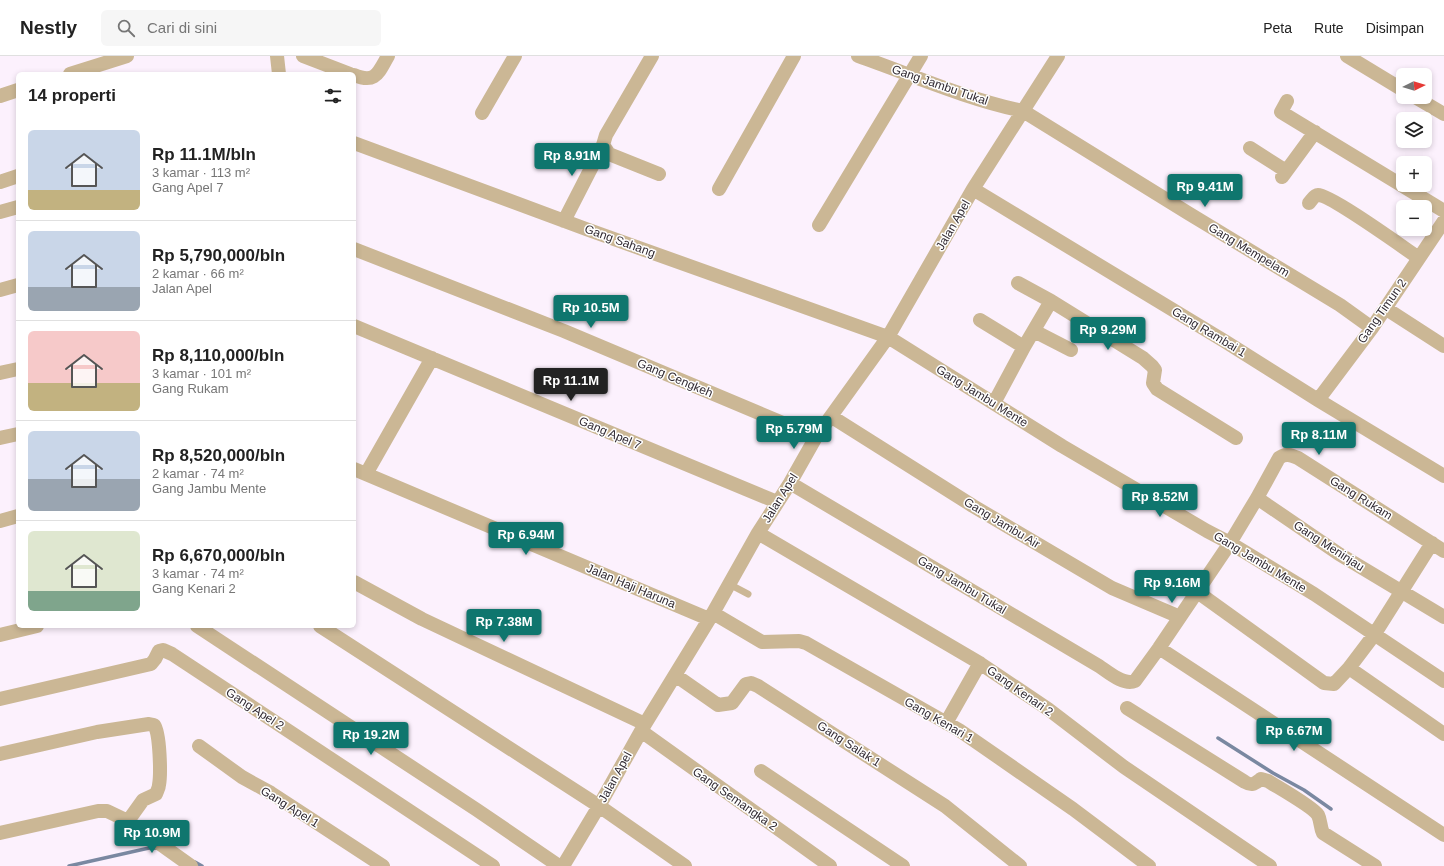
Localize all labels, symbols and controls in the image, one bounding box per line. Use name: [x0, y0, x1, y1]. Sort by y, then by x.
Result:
search box: [101, 10, 381, 46]
text: Nestly: [20, 17, 77, 38]
icon: search: [115, 17, 137, 39]
text: Cari di sini: [147, 19, 217, 36]
text: Peta: [1263, 20, 1292, 36]
text: Rute: [1314, 20, 1344, 36]
text: Disimpan: [1366, 20, 1424, 36]
street label: Gang Jambu Tukal: [890, 62, 990, 108]
north arrow: [1396, 68, 1432, 104]
map controls: [1396, 68, 1432, 236]
icon: filters: [322, 85, 344, 107]
text: 14 properti: [28, 86, 116, 105]
button: layers: [1396, 112, 1432, 148]
pin: Rp 8.91M: [531, 143, 613, 177]
text: Rp 11.1M/bln: [152, 145, 256, 164]
icon: home: [60, 146, 108, 194]
text: Rp 8.91M: [543, 148, 601, 163]
button: +: [1396, 156, 1432, 192]
text: 3 kamar · 113 m²: [152, 165, 250, 180]
pin: Rp 9.41M: [1164, 174, 1246, 208]
text: Rp 9.41M: [1176, 179, 1234, 194]
text: Gang Apel 7: [152, 180, 224, 195]
street label: Jalan Apel: [933, 198, 973, 252]
button: −: [1396, 200, 1432, 236]
street label: Gang Mempelam: [1206, 220, 1292, 280]
street label: Gang Sahang: [583, 222, 657, 260]
text: Rp 5,790,000/bln: [152, 246, 285, 265]
icon: home: [60, 247, 108, 295]
text: 2 kamar · 66 m²: [152, 266, 244, 281]
street label: Gang Timun 2: [1355, 276, 1410, 346]
text: Jalan Apel: [152, 281, 212, 296]
pin: Rp 10.5M: [550, 295, 632, 329]
text: Rp 10.5M: [562, 300, 620, 315]
street label: Gang Rambai 1: [1169, 304, 1249, 360]
pin: Rp 9.29M: [1067, 317, 1149, 351]
text: Rp 9.29M: [1079, 322, 1137, 337]
text: Rp 8,110,000/bln: [152, 346, 284, 365]
icon: home: [60, 347, 108, 395]
street label: Gang Cengkeh: [635, 356, 715, 400]
street label: Gang Jambu Mente: [934, 362, 1031, 430]
text: 3 kamar · 101 m²: [152, 366, 251, 381]
pin: Rp 11.1M: [530, 368, 612, 402]
text: Rp 11.1M: [543, 373, 599, 388]
text: Gang Rukam: [152, 381, 229, 396]
street label: Gang Apel 7: [577, 414, 643, 452]
pin: Rp 5.79M: [753, 416, 835, 450]
text: Rp 5.79M: [765, 421, 823, 436]
pin: Rp 8.11M: [1278, 422, 1360, 456]
text: Rp 8.11M: [1291, 427, 1347, 442]
text: Rp 8,520,000/bln: [152, 446, 285, 465]
icon: home: [60, 447, 108, 495]
text: 2 kamar · 74 m²: [152, 466, 244, 481]
street label: Jalan Apel: [759, 471, 801, 525]
street label: Gang Rukam: [1327, 473, 1395, 523]
text: Gang Jambu Mente: [152, 481, 266, 496]
pin: Rp 8.52M: [1119, 484, 1201, 518]
text: Rp 8.52M: [1131, 489, 1189, 504]
street label: Gang Jambu Air: [962, 495, 1042, 551]
street label: Gang Meninjau: [1291, 518, 1367, 574]
pin: Rp 6.94M: [485, 522, 567, 556]
text: Rp 6.94M: [497, 527, 555, 542]
street label: Gang Jambu Mente: [1211, 529, 1309, 595]
text: Rp 6,670,000/bln: [152, 546, 285, 565]
icon: home: [60, 547, 108, 595]
street label: Gang Jambu Tukal: [915, 553, 1009, 617]
street label: Jalan Haji Haruna: [584, 561, 678, 611]
text: 3 kamar · 74 m²: [152, 566, 244, 581]
pin: Rp 9.16M: [1131, 570, 1213, 604]
text: Rp 9.16M: [1143, 575, 1201, 590]
text: Gang Kenari 2: [152, 581, 236, 596]
pin: Rp 7.38M: [463, 609, 545, 643]
text: Rp 7.38M: [475, 614, 533, 629]
street label: Gang Kenari 2: [984, 663, 1056, 719]
street label: Gang Apel 2: [223, 685, 287, 733]
street label: Gang Kenari 1: [902, 695, 976, 746]
street label: Gang Salak 1: [815, 718, 884, 770]
pin: Rp 6.67M: [1253, 718, 1335, 752]
pin: Rp 19.2M: [330, 722, 412, 756]
text: Rp 6.67M: [1265, 723, 1323, 738]
text: Rp 19.2M: [342, 727, 400, 742]
street label: Jalan Apel: [595, 749, 635, 805]
street label: Gang Semangka 2: [690, 765, 780, 834]
street label: Gang Apel 1: [258, 784, 322, 831]
pin: Rp 10.9M: [111, 820, 193, 854]
text: Rp 10.9M: [123, 825, 181, 840]

